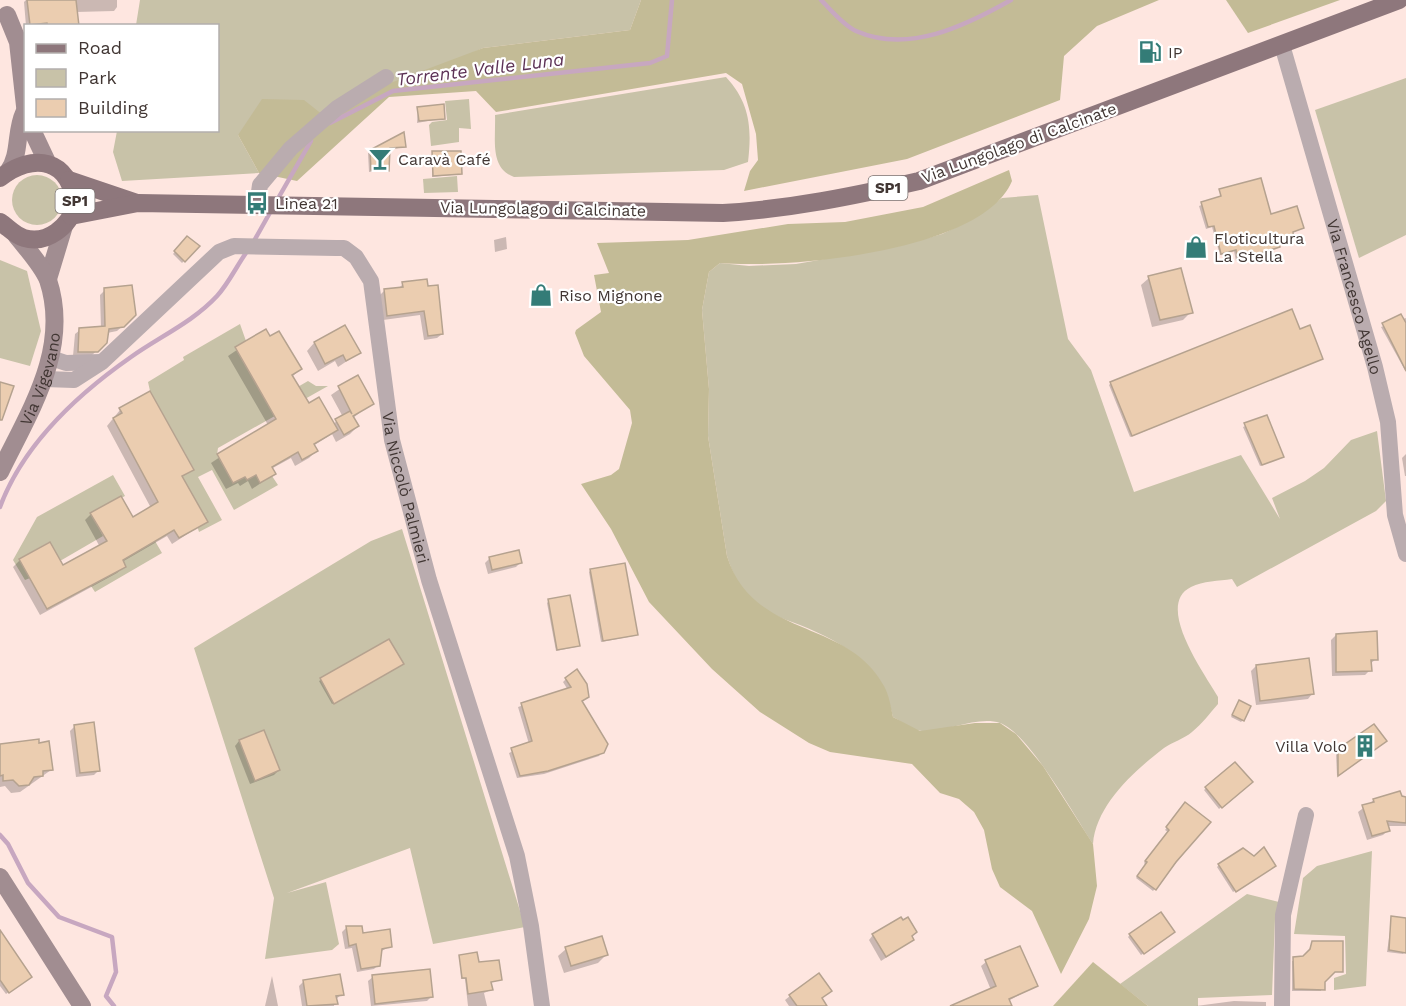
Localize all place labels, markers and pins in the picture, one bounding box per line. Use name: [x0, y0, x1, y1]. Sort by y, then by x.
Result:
fuel station icon: IP: [1137, 39, 1163, 65]
place label: IP: [1168, 43, 1183, 62]
bar icon: Caravà Café: [367, 146, 393, 172]
place label: Caravà Café: [398, 150, 491, 169]
bus stop icon: Linea 21: [244, 190, 270, 216]
place label: Linea 21: [275, 194, 338, 213]
place label: Floticultura La Stella: [1214, 229, 1304, 266]
shop icon: Floticultura La Stella: [1183, 234, 1209, 260]
shop icon: Riso Mignone: [528, 282, 554, 308]
place label: Riso Mignone: [559, 286, 662, 305]
building icon: Villa Volo: [1352, 733, 1378, 759]
place label: Villa Volo: [1275, 737, 1347, 756]

